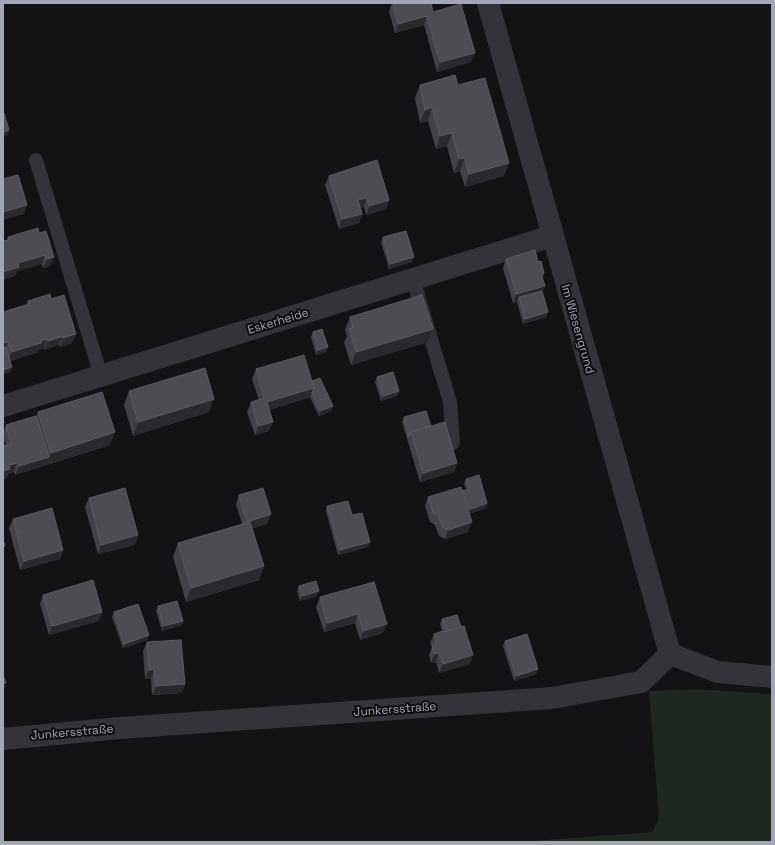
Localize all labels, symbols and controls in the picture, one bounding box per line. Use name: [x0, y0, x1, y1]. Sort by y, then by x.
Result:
street label: Im Wiesengrund: [558, 282, 598, 376]
street label: Eskerheide: [245, 304, 311, 338]
street label: Junkersstraße: [353, 698, 437, 720]
street label: Junkersstraße: [30, 720, 114, 744]

